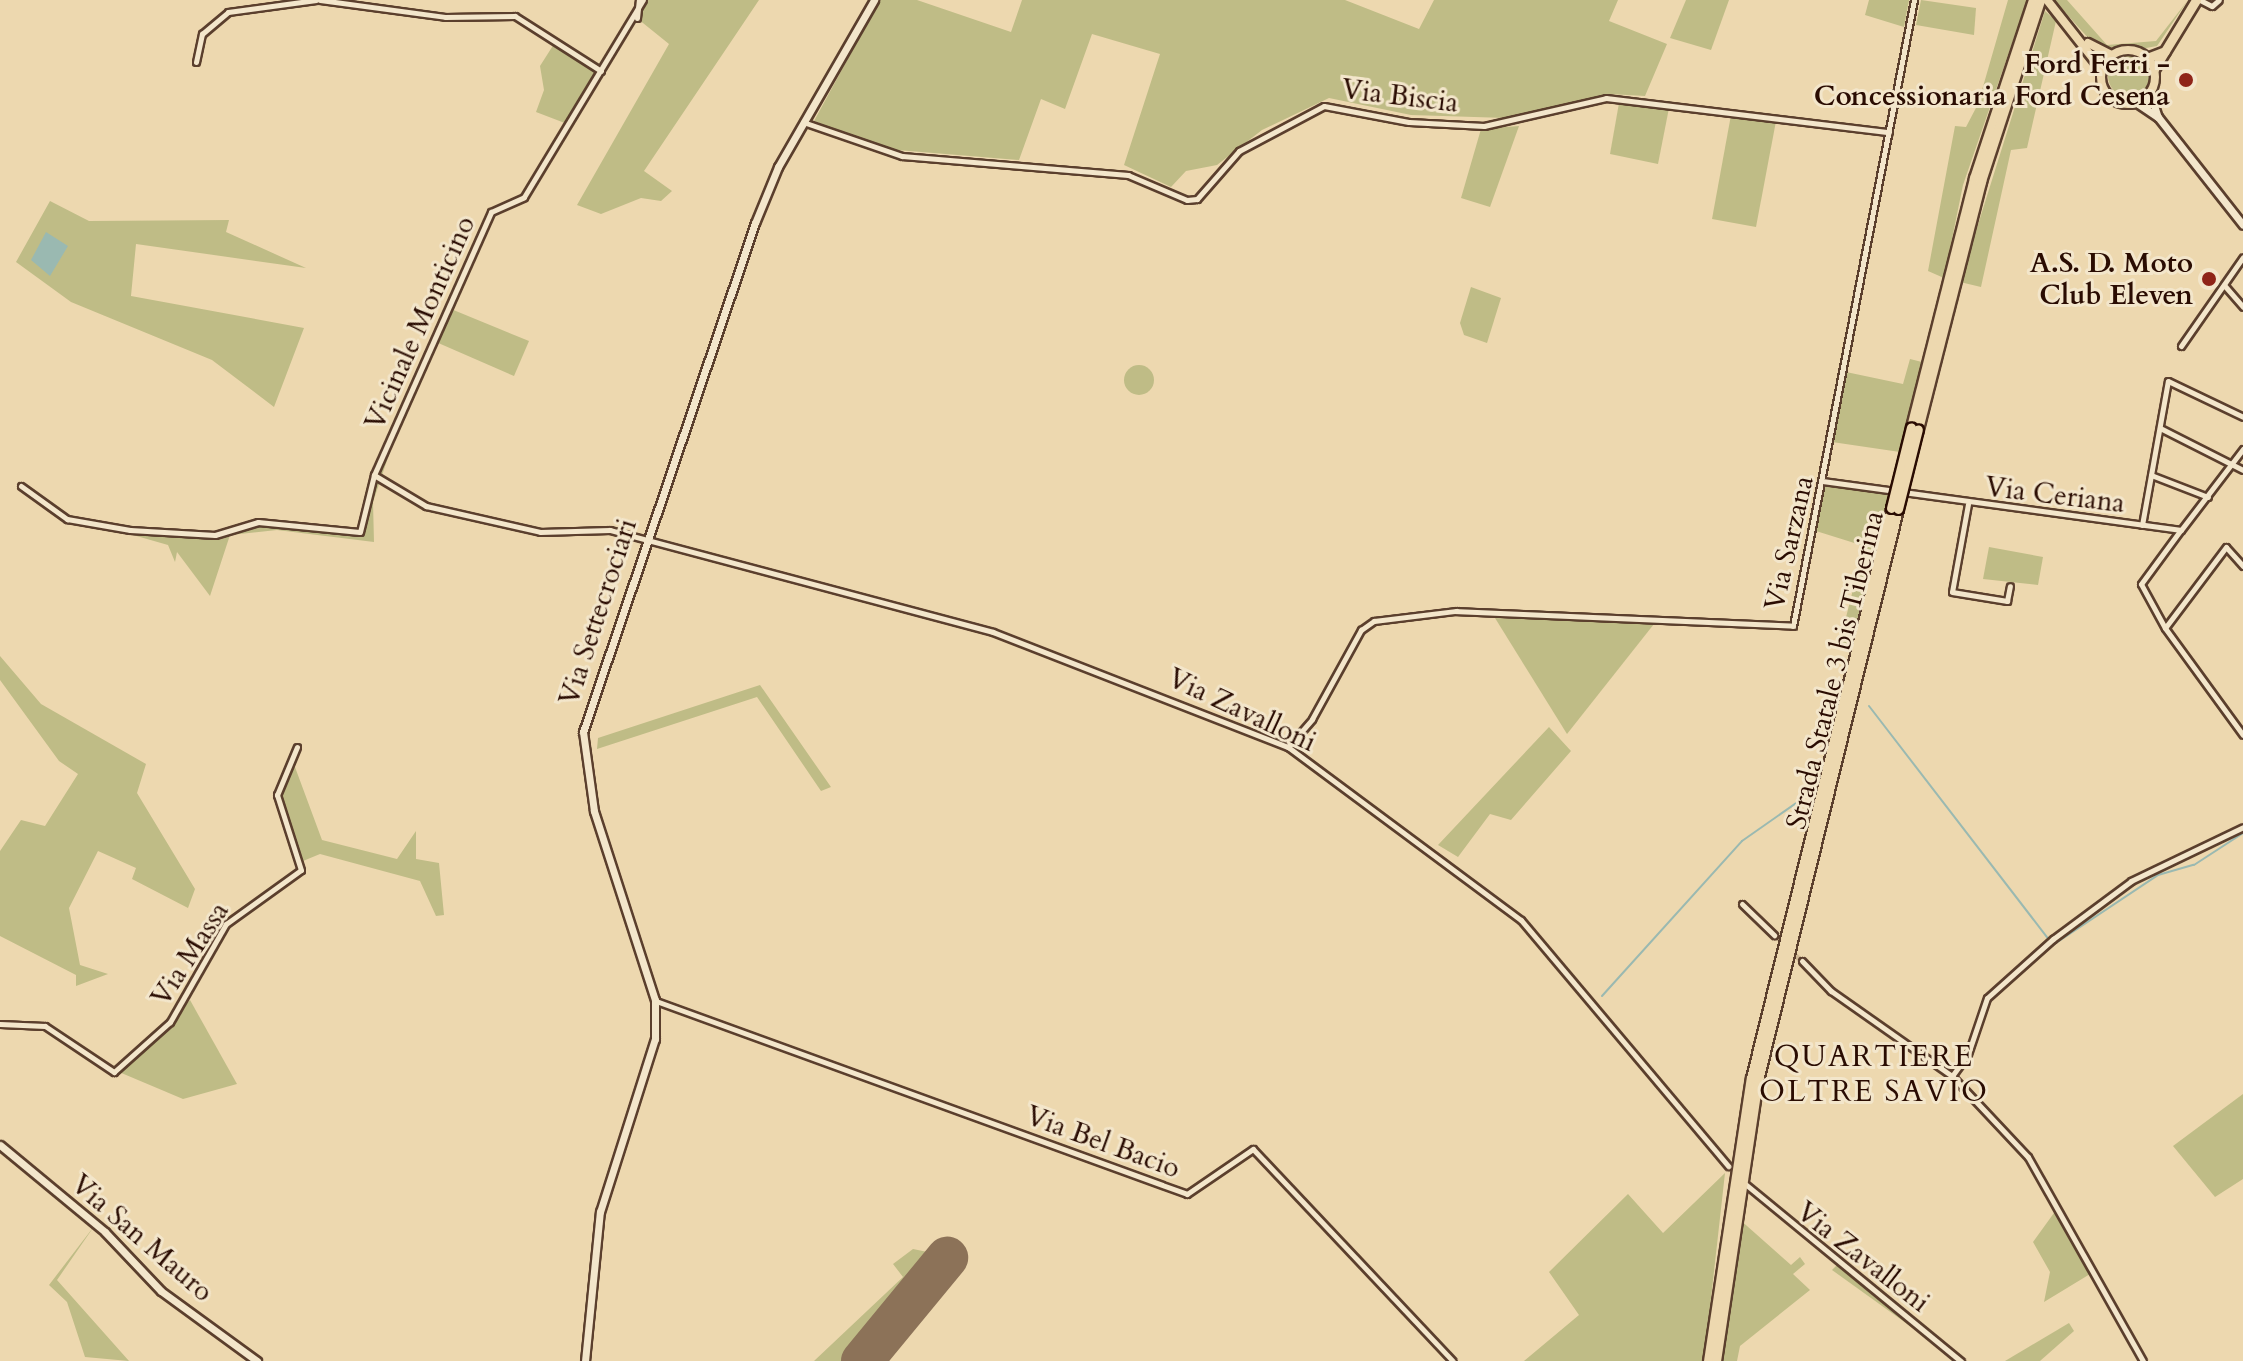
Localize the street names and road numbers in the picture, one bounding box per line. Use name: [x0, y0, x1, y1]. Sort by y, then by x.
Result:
street label: Via Biscia: [1340, 72, 1460, 120]
street label: Vicinale Monticino: [358, 211, 482, 435]
street label: Via Ceriana: [1983, 470, 2127, 520]
street label: Via Sarzana: [1757, 472, 1821, 614]
street label: Strada Statale 3 bis Tiberina: [1779, 507, 1891, 833]
street label: Via Settecrociari: [552, 514, 644, 710]
street label: Via Zavalloni: [1163, 661, 1321, 759]
street label: Via Massa: [144, 896, 236, 1012]
street label: Via Bel Bacio: [1021, 1099, 1185, 1185]
street label: Via San Mauro: [64, 1167, 220, 1309]
street label: Via Zavalloni: [1790, 1195, 1936, 1319]

